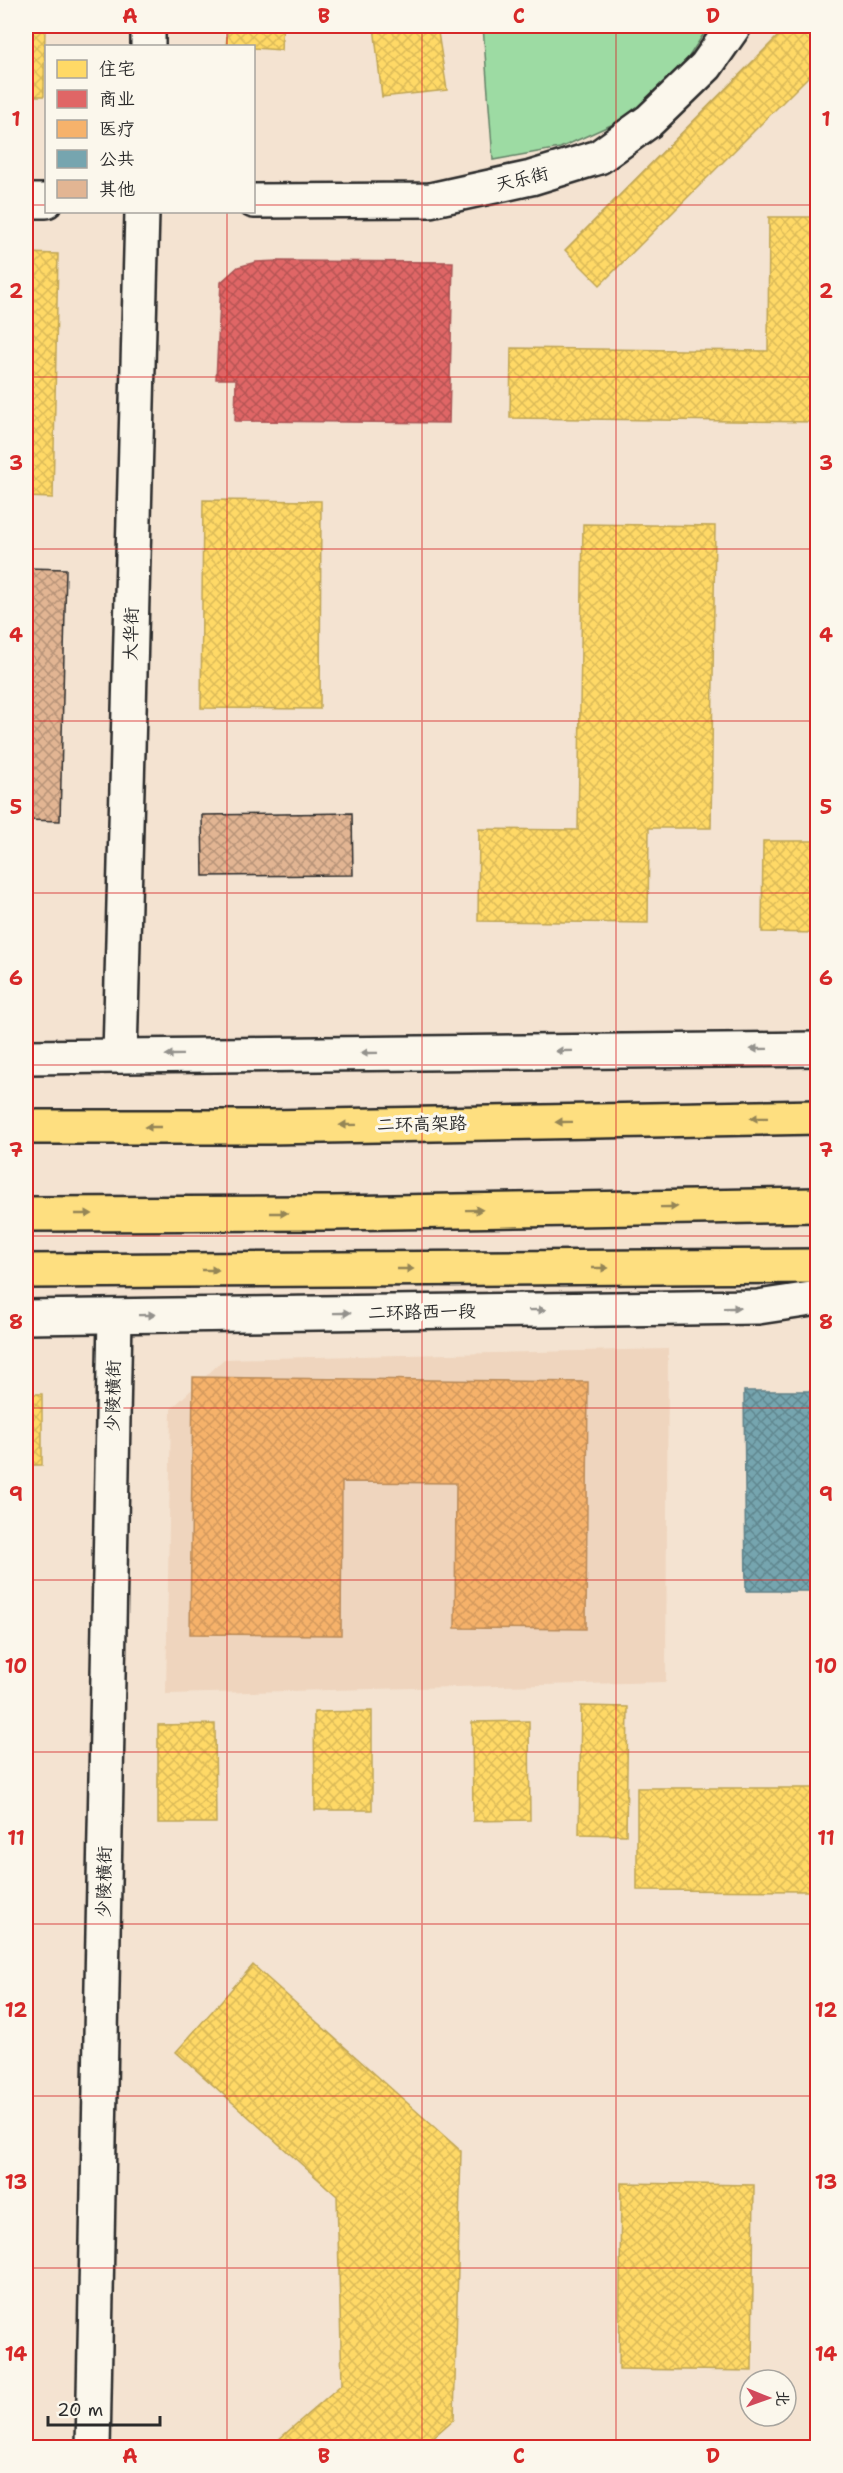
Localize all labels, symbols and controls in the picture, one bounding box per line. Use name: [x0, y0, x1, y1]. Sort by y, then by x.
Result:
text: A: [122, 3, 138, 29]
text: B: [318, 3, 330, 29]
text: C: [513, 3, 525, 29]
text: D: [706, 3, 720, 29]
legend: [45, 45, 255, 213]
text: 住宅: [99, 57, 135, 81]
text: 商业: [99, 87, 135, 111]
text: 1: [11, 106, 21, 132]
text: 1: [821, 106, 831, 132]
text: 医疗: [99, 117, 135, 141]
text: 公共: [99, 147, 135, 171]
street label: 天乐街: [493, 161, 551, 197]
text: 其他: [99, 177, 135, 201]
text: 2: [9, 278, 23, 304]
text: 2: [819, 278, 833, 304]
text: 3: [9, 450, 23, 476]
text: 3: [819, 450, 833, 476]
street label: 大华街: [119, 607, 143, 661]
text: 4: [9, 622, 23, 648]
text: 4: [819, 622, 833, 648]
text: 5: [10, 794, 22, 820]
text: 5: [820, 794, 832, 820]
text: 6: [9, 965, 23, 991]
text: 6: [819, 965, 833, 991]
one-way arrow: [750, 1044, 769, 1054]
one-way arrow: [555, 1046, 574, 1056]
one-way arrow: [360, 1048, 379, 1058]
one-way arrow: [165, 1050, 184, 1060]
street label: 二环高架路: [377, 1111, 467, 1137]
one-way arrow: [750, 1113, 769, 1123]
one-way arrow: [555, 1117, 574, 1126]
one-way arrow: [339, 1121, 358, 1130]
one-way arrow: [144, 1122, 163, 1132]
text: 7: [9, 1137, 23, 1163]
text: 7: [819, 1137, 833, 1163]
one-way arrow: [659, 1202, 678, 1212]
one-way arrow: [464, 1206, 483, 1215]
one-way arrow: [269, 1208, 288, 1218]
one-way arrow: [74, 1209, 93, 1219]
one-way arrow: [590, 1263, 609, 1273]
one-way arrow: [395, 1264, 414, 1274]
one-way arrow: [200, 1265, 219, 1275]
street label: 二环路西一段: [368, 1299, 476, 1325]
one-way arrow: [722, 1303, 741, 1312]
one-way arrow: [527, 1305, 546, 1315]
one-way arrow: [332, 1308, 351, 1318]
text: 8: [9, 1309, 23, 1335]
text: 8: [819, 1309, 833, 1335]
one-way arrow: [137, 1311, 156, 1320]
street label: 少陵横街: [100, 1360, 126, 1432]
text: 9: [9, 1481, 23, 1507]
text: 9: [819, 1481, 833, 1507]
text: 10: [5, 1653, 27, 1679]
text: 10: [815, 1653, 837, 1679]
text: 11: [7, 1825, 25, 1851]
text: 11: [817, 1825, 835, 1851]
street label: 少陵横街: [91, 1846, 117, 1918]
text: 12: [5, 1997, 27, 2023]
text: 12: [815, 1997, 837, 2023]
text: 13: [5, 2169, 27, 2195]
text: 13: [815, 2169, 837, 2195]
text: 14: [5, 2341, 27, 2367]
text: 14: [815, 2341, 837, 2367]
north arrow: [738, 2368, 798, 2428]
scale bar: [48, 2389, 160, 2427]
text: 北: [772, 2390, 793, 2406]
text: 20 m: [57, 2398, 103, 2422]
text: A: [122, 2443, 138, 2469]
text: B: [318, 2443, 330, 2469]
text: C: [513, 2443, 525, 2469]
text: D: [706, 2443, 720, 2469]

